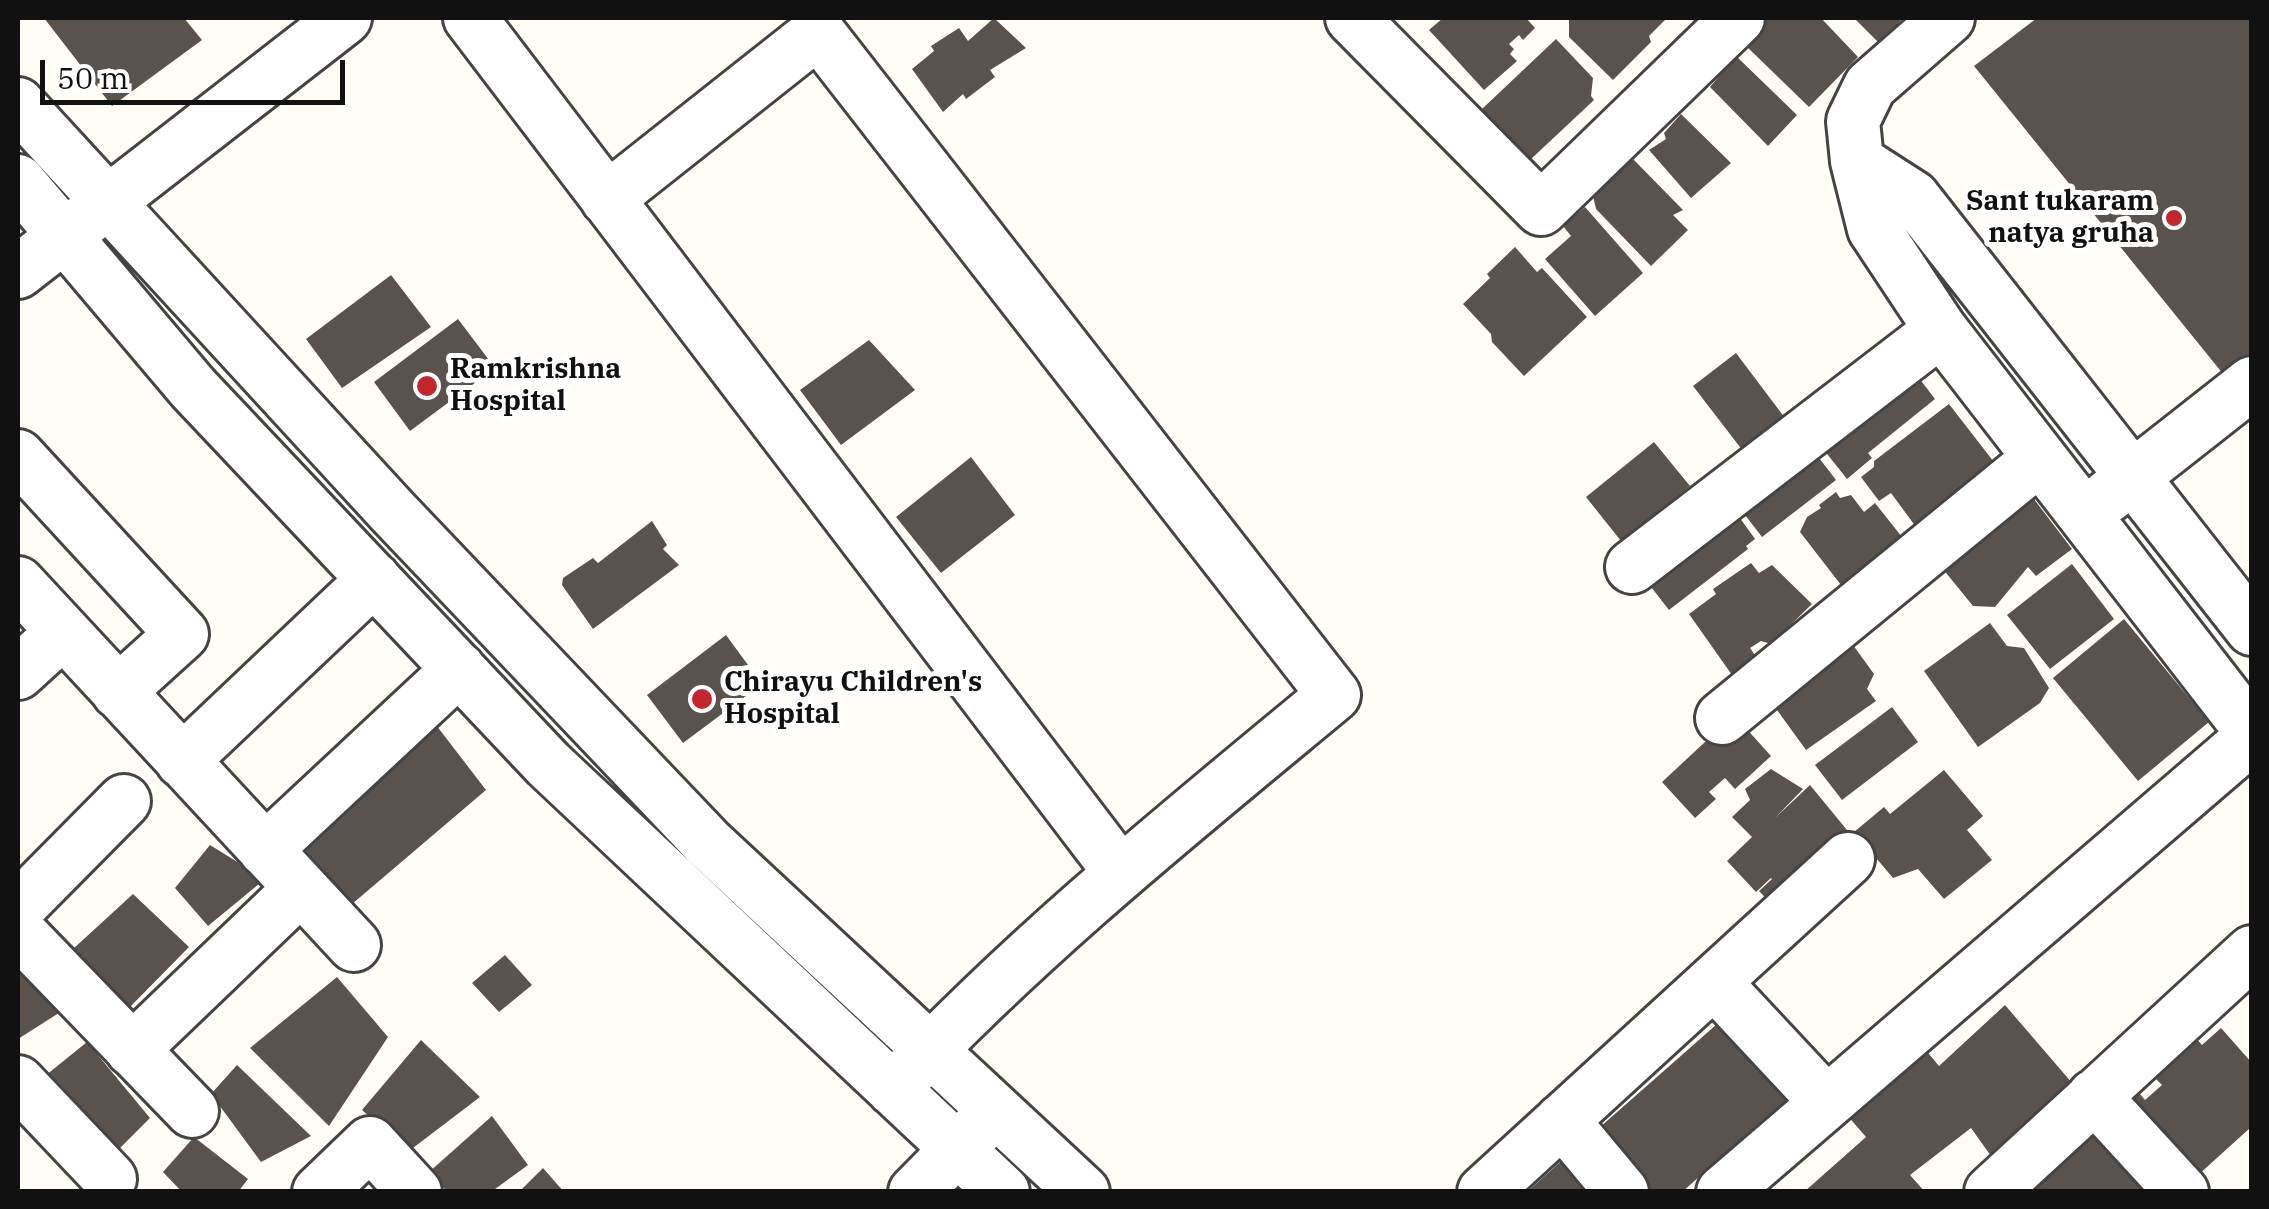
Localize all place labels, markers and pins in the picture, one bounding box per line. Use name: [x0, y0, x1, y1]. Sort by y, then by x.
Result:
place label: Sant tukaram natya gruha: [1966, 185, 2154, 251]
marker: Sant tukaram natya gruha: [2163, 207, 2185, 229]
place label: Ramkrishna Hospital: [450, 353, 621, 419]
marker: Ramkrishna Hospital: [414, 373, 440, 399]
place label: Chirayu Children's Hospital: [724, 666, 982, 732]
marker: Chirayu Children's Hospital: [689, 686, 715, 712]

